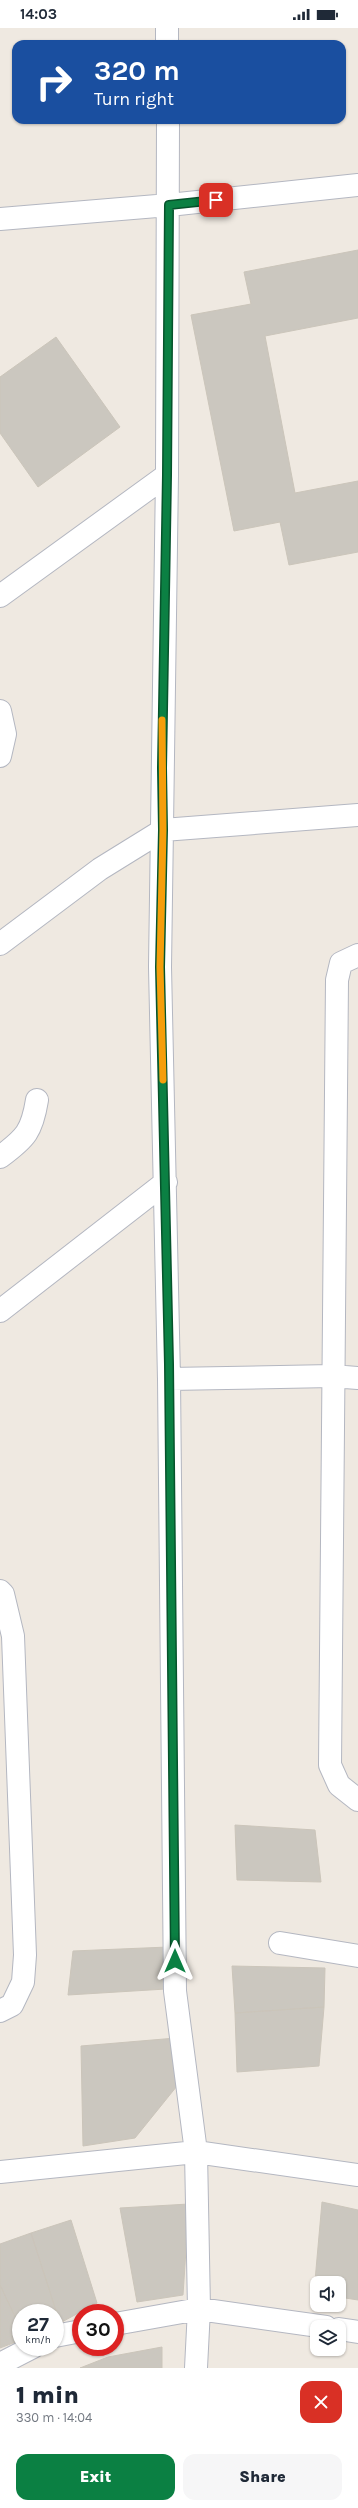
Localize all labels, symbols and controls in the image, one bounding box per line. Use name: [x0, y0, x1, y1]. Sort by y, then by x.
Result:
text: 14:03: [20, 5, 57, 23]
text: 320 m: [94, 54, 180, 87]
icon: right: [28, 56, 80, 108]
text: Turn right: [94, 88, 174, 110]
pin: [199, 183, 233, 217]
icon: arrive: [205, 189, 227, 211]
position arrow: [154, 1940, 196, 1982]
map controls: [310, 2276, 346, 2356]
button: sound: [310, 2276, 346, 2312]
speed limit sign: 30: [72, 2304, 124, 2356]
text: 27: [27, 2313, 49, 2336]
button: layers: [310, 2320, 346, 2356]
text: km/h: [25, 2334, 51, 2346]
text: 1 min: [16, 2381, 79, 2409]
button: close: [300, 2381, 342, 2423]
text: 330 m · 14:04: [16, 2410, 92, 2425]
button: Exit: [16, 2454, 175, 2500]
button: Share: [183, 2454, 342, 2500]

